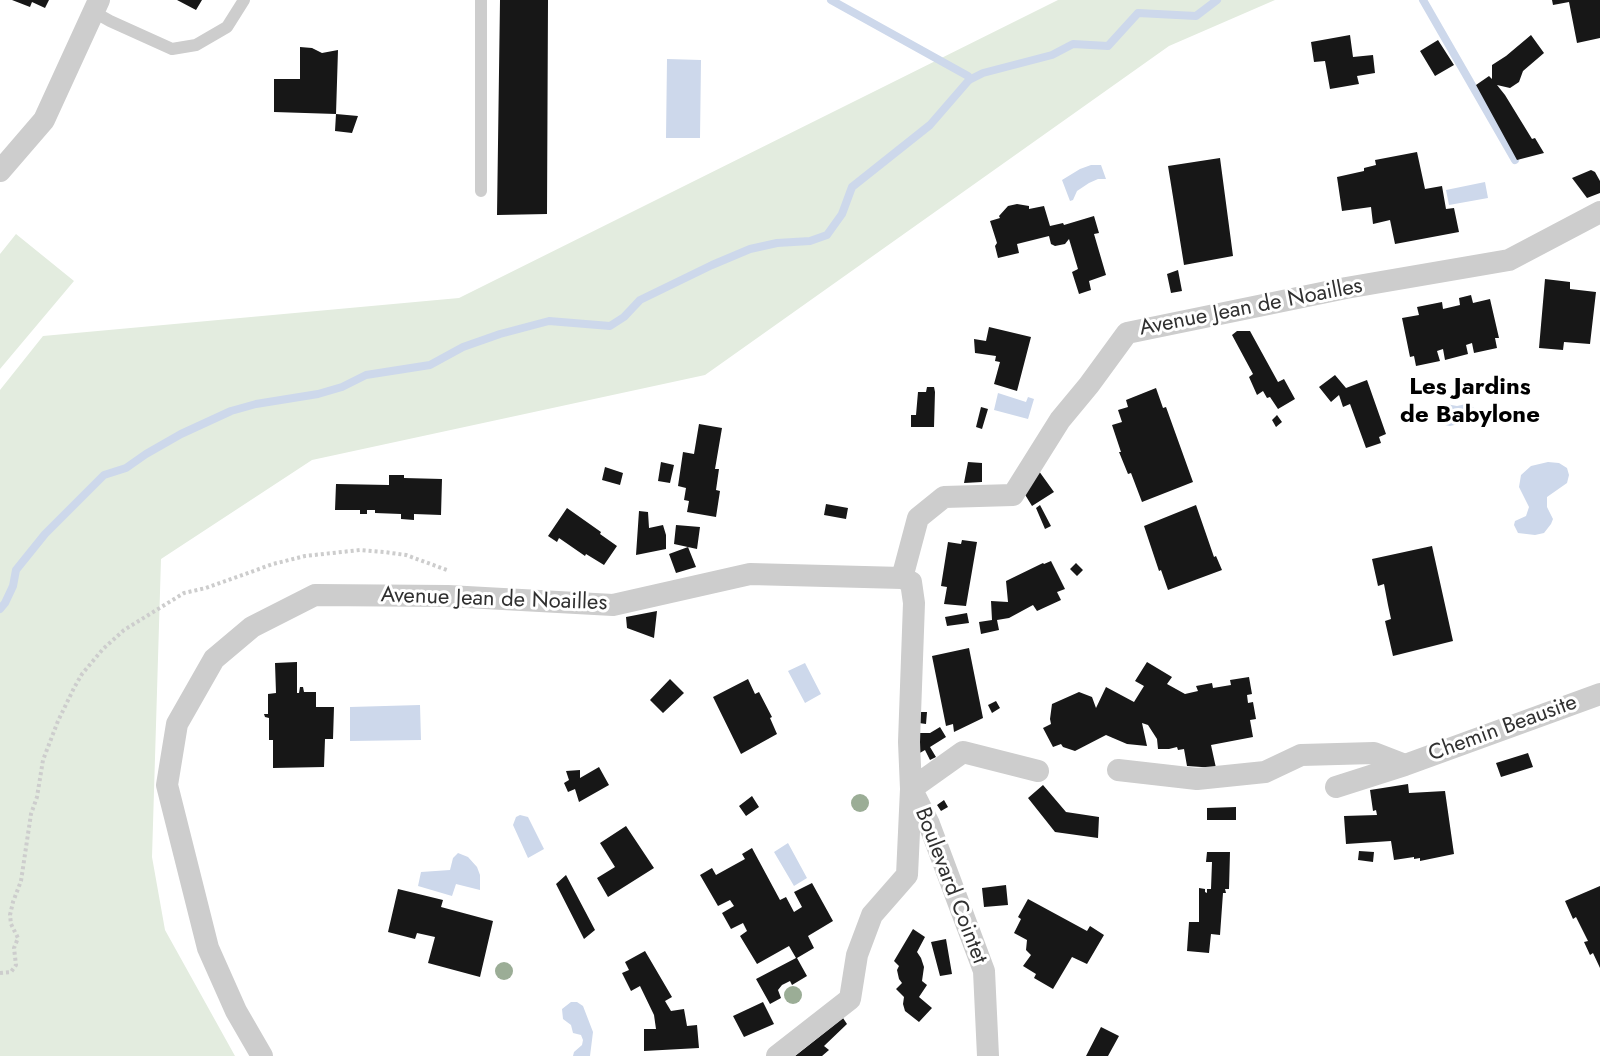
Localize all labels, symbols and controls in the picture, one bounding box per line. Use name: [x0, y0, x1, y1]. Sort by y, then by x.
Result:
street label: Avenue Jean de Noailles: [1137, 273, 1365, 343]
district label: Les Jardins de Babylone: [1400, 374, 1540, 430]
street label: Avenue Jean de Noailles: [380, 583, 608, 617]
street label: Chemin Beausite: [1425, 690, 1581, 768]
street label: Boulevard Cointet: [908, 804, 992, 968]

